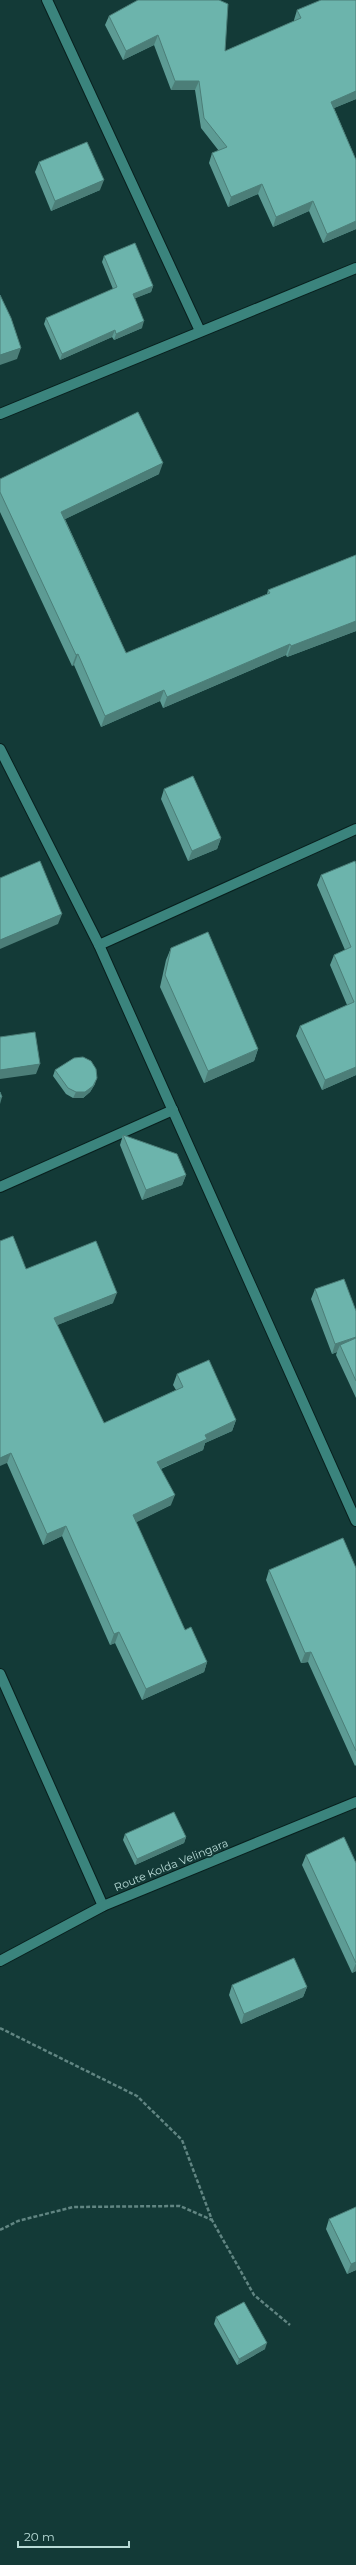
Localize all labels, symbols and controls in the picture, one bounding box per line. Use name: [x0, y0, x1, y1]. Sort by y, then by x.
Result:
street label: Route Kolda Velingara: [112, 1836, 230, 1894]
scale bar: [18, 2523, 129, 2549]
text: 20 m: [24, 2529, 55, 2544]

